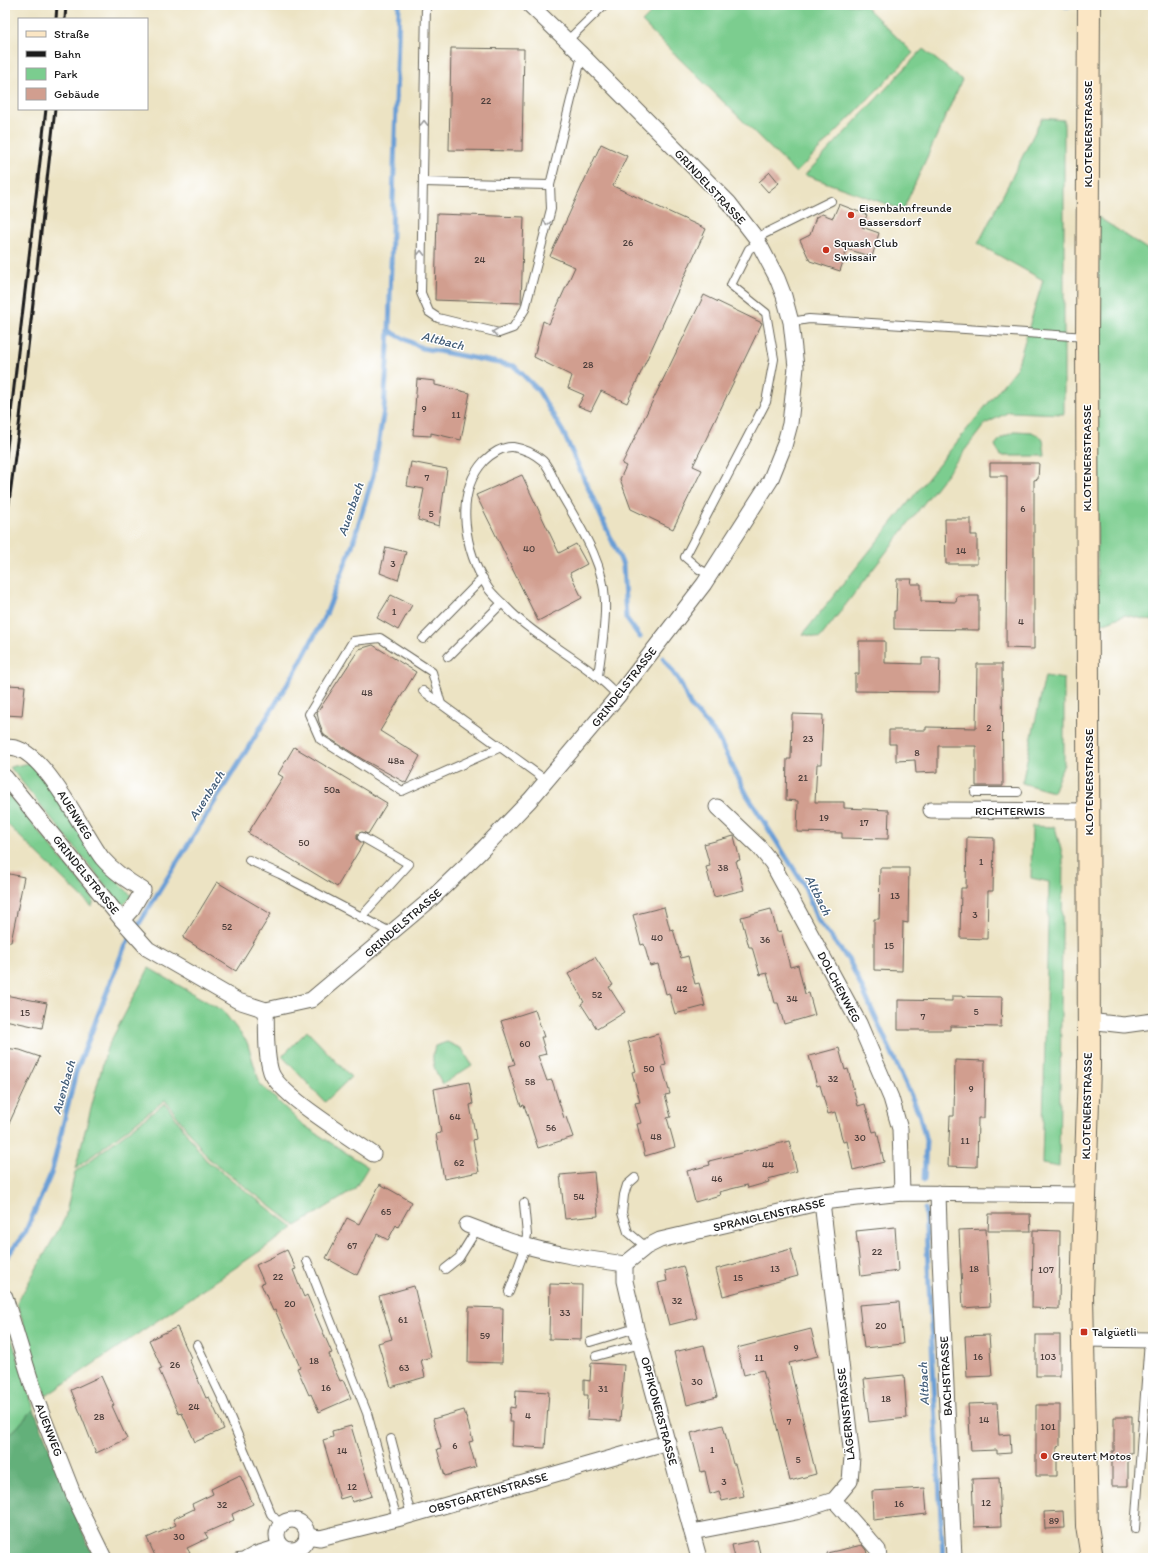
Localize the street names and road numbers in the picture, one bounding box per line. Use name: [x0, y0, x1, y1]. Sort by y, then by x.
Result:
street label: KLOTENERSTRASSE: [1081, 80, 1095, 187]
street label: GRINDELSTRASSE: [672, 146, 749, 228]
street label: KLOTENERSTRASSE: [1080, 404, 1094, 511]
street label: GRINDELSTRASSE: [588, 644, 660, 730]
street label: KLOTENERSTRASSE: [1082, 728, 1096, 835]
street label: AUENWEG: [54, 788, 96, 842]
street label: RICHTERWIS: [975, 804, 1045, 818]
street label: GRINDELSTRASSE: [50, 833, 122, 918]
street label: GRINDELSTRASSE: [362, 885, 445, 960]
street label: DOLCHENWEG: [814, 949, 864, 1025]
street label: KLOTENERSTRASSE: [1079, 1052, 1095, 1160]
street label: SPRANGLENSTRASSE: [712, 1195, 827, 1235]
street label: BACHSTRASSE: [937, 1335, 955, 1416]
street label: OPFIKONERSTRASSE: [638, 1355, 680, 1467]
street label: LÄGERNSTRASSE: [834, 1367, 858, 1461]
street label: AUENWEG: [33, 1402, 65, 1458]
street label: OBSTGARTENSTRASSE: [427, 1469, 550, 1517]

